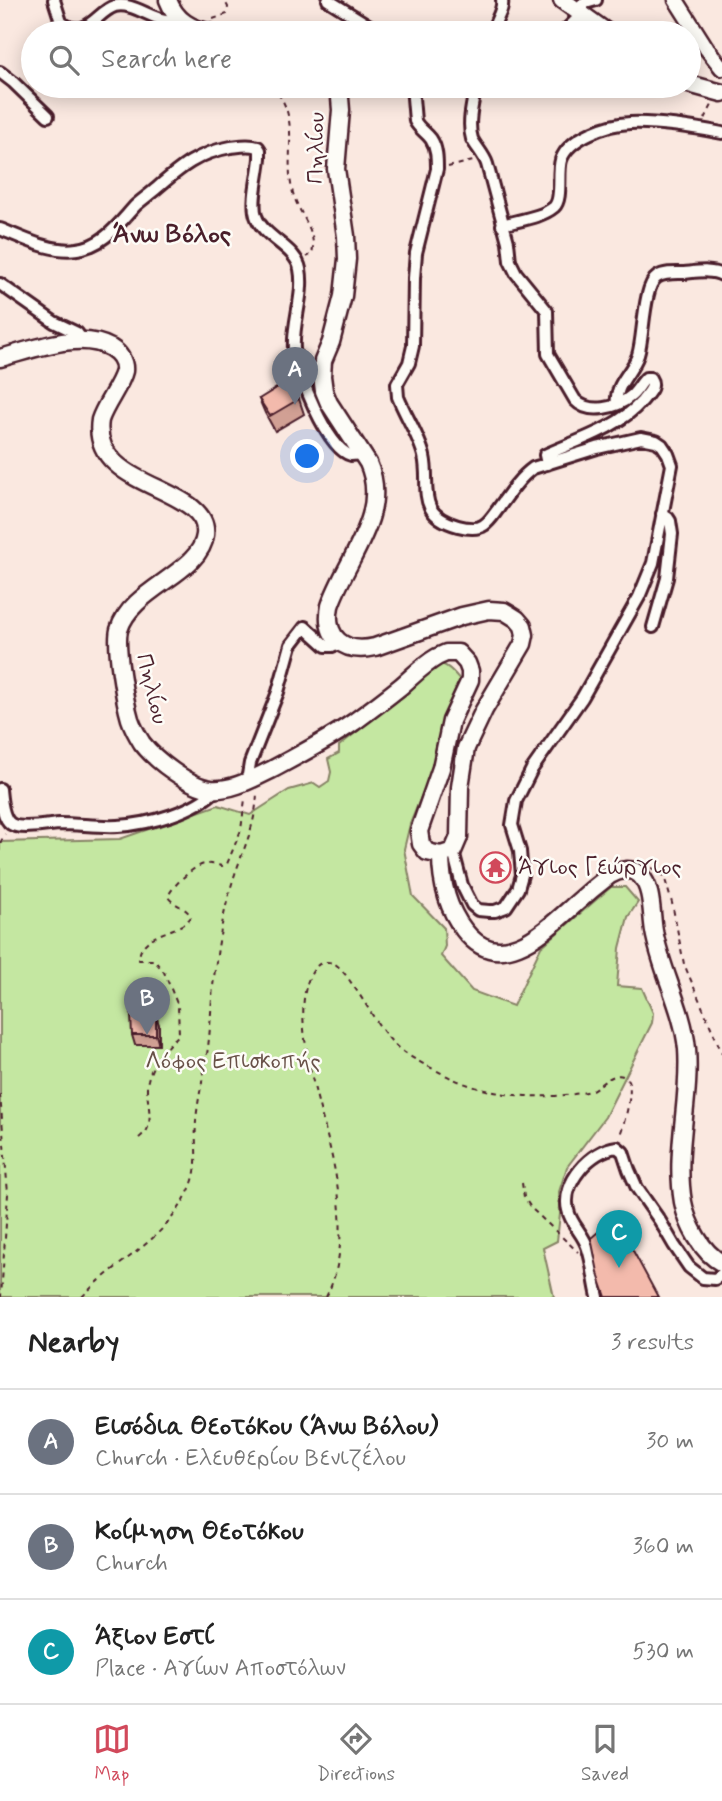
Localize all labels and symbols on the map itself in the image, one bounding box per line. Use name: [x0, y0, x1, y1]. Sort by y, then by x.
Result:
street label: Πηλίου: [301, 112, 333, 184]
district label: Άνω Βόλος: [113, 218, 231, 252]
pin: A: [272, 347, 318, 405]
your location: [290, 439, 324, 473]
street label: Πηλίου: [128, 651, 174, 727]
temple icon: Άγιος Γεώργιος: [478, 851, 512, 885]
place label: Άγιος Γεώργιος: [518, 853, 682, 883]
pin: B: [124, 977, 170, 1035]
park label: Λόφος Επισκοπής: [145, 1047, 321, 1077]
pin: C: [596, 1210, 642, 1268]

